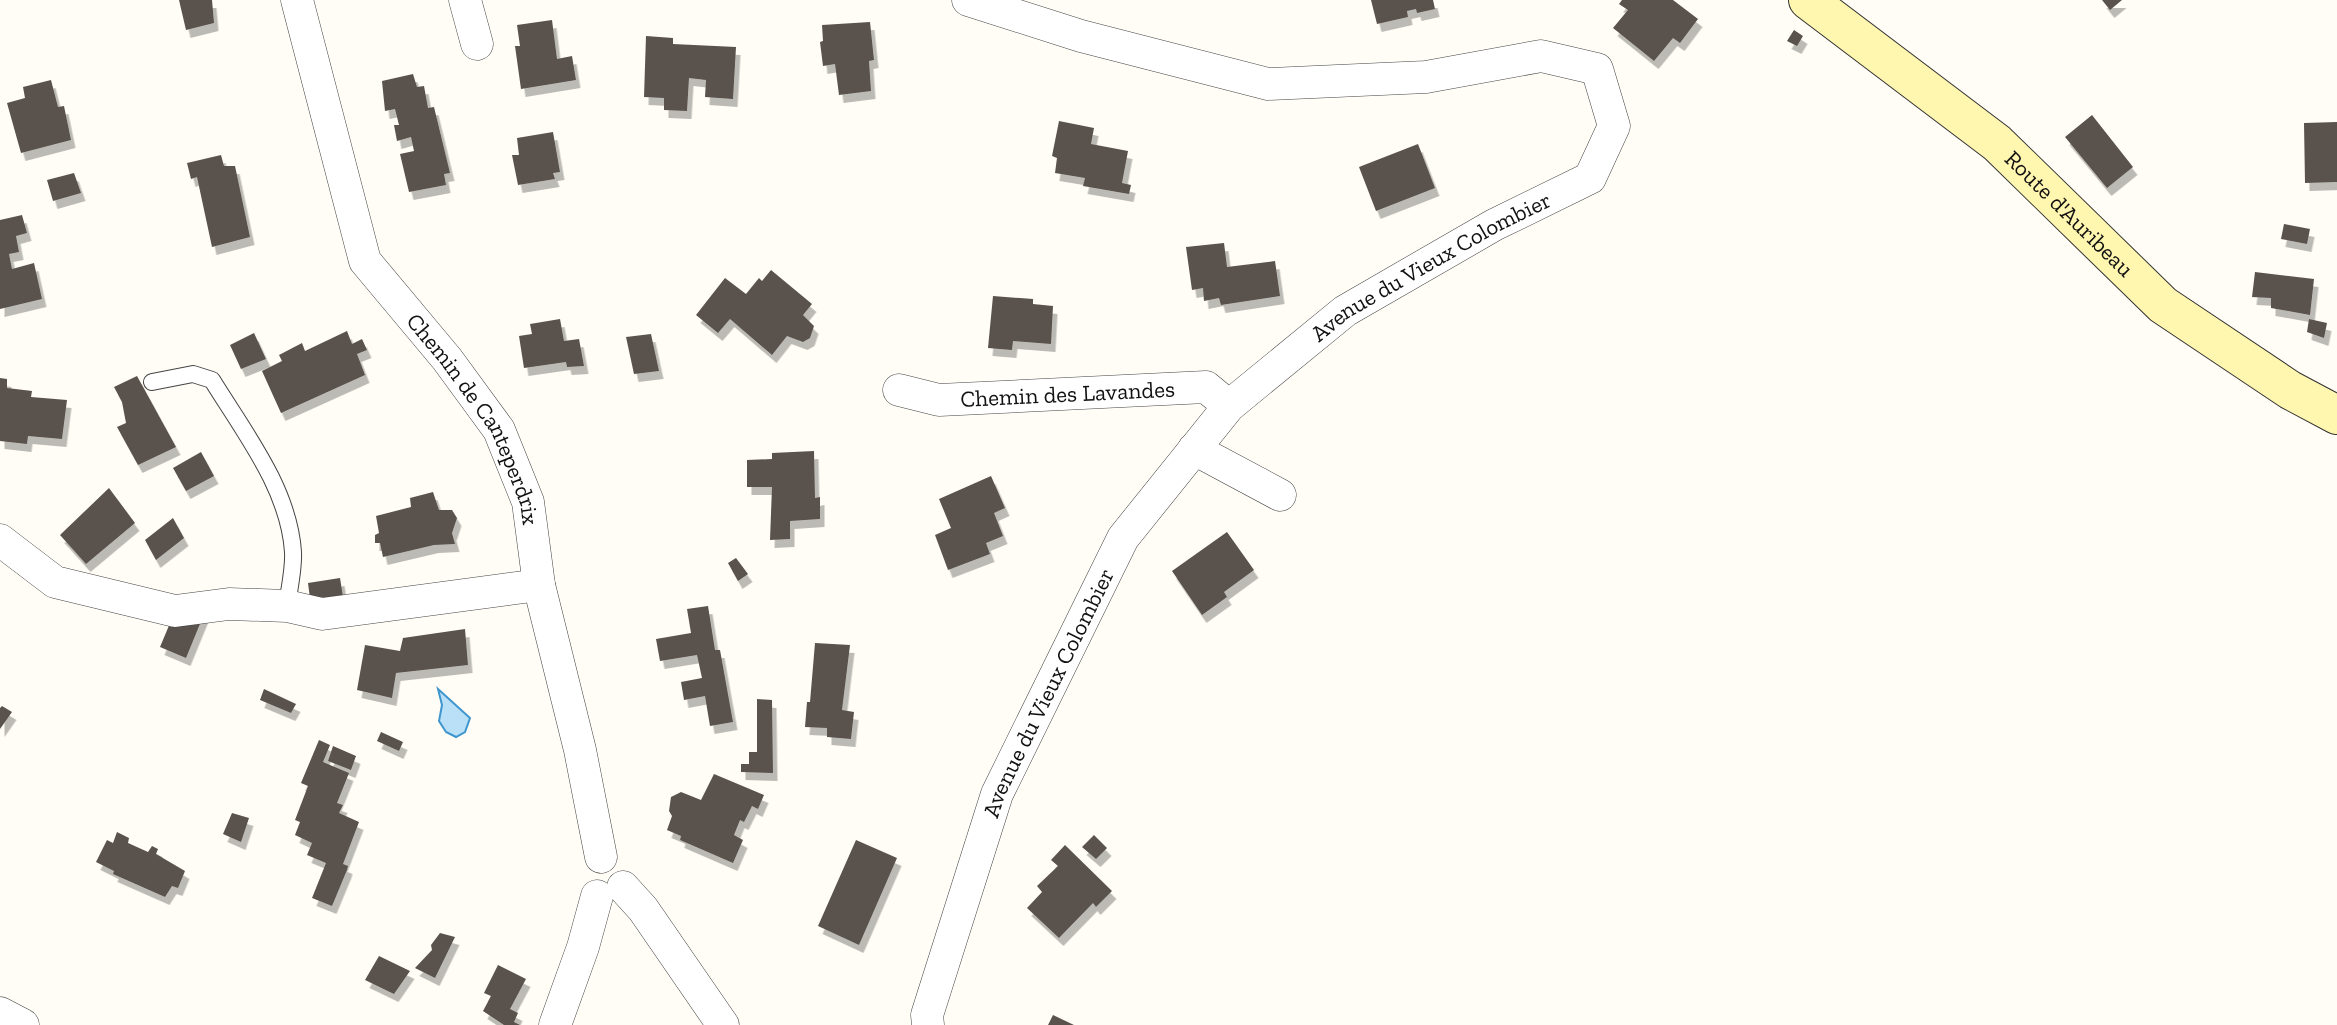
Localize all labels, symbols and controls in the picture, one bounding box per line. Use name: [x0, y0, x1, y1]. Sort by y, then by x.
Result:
street label: Route d'Auribeau: [1999, 144, 2140, 283]
street label: Avenue du Vieux Colombier: [1305, 185, 1555, 347]
street label: Chemin de Canteperdrix: [401, 307, 545, 527]
street label: Chemin des Lavandes: [960, 375, 1176, 413]
street label: Avenue du Vieux Colombier: [977, 564, 1120, 821]

